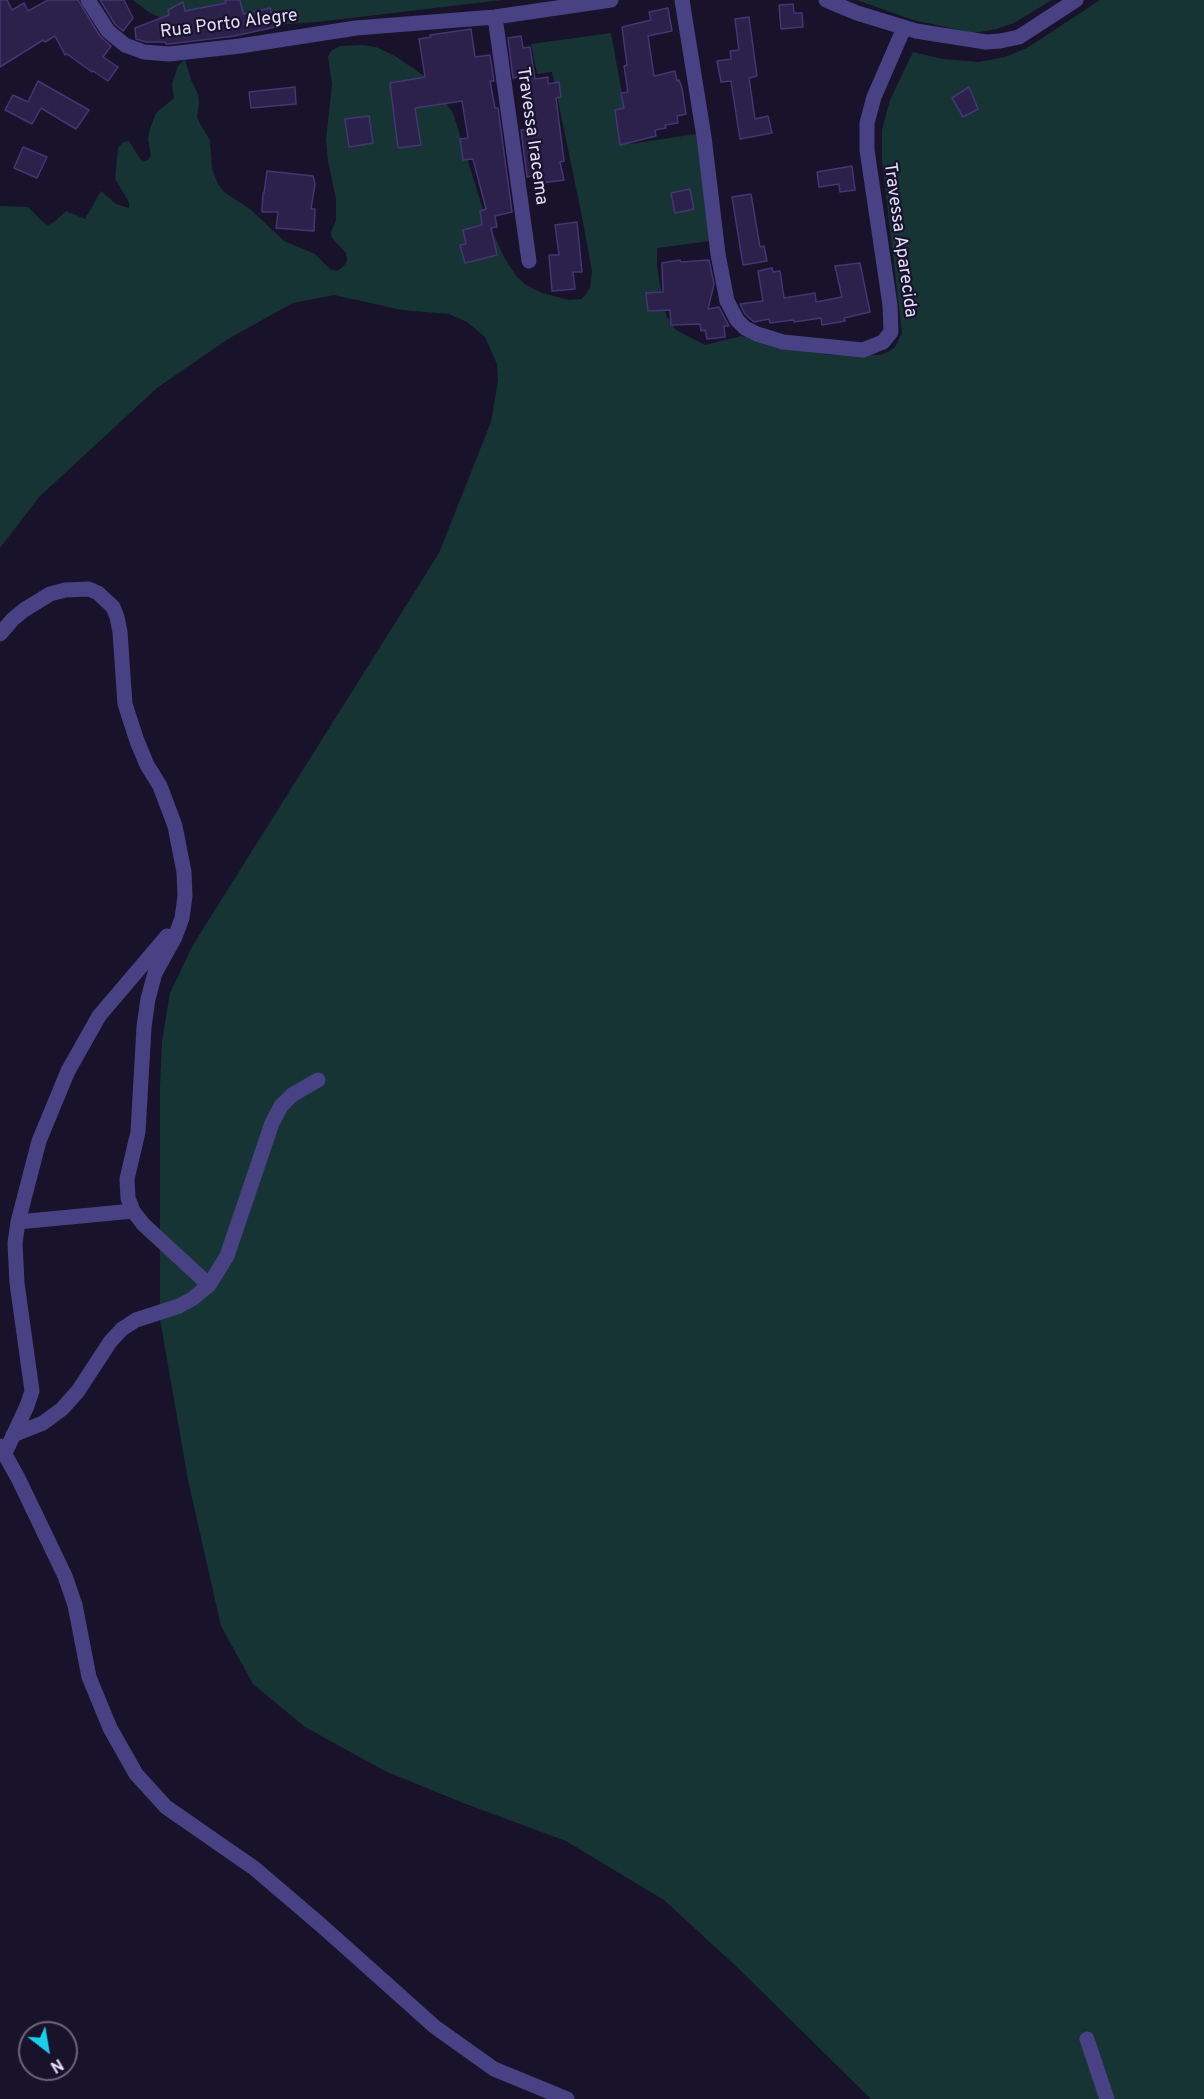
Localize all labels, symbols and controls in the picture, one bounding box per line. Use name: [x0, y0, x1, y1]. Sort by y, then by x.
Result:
street label: Rua Porto Alegre: [159, 6, 299, 44]
street label: Travessa Iracema: [511, 66, 551, 206]
street label: Travessa Aparecida: [877, 161, 921, 319]
north arrow: [18, 2021, 78, 2081]
text: N: [46, 2053, 66, 2076]

